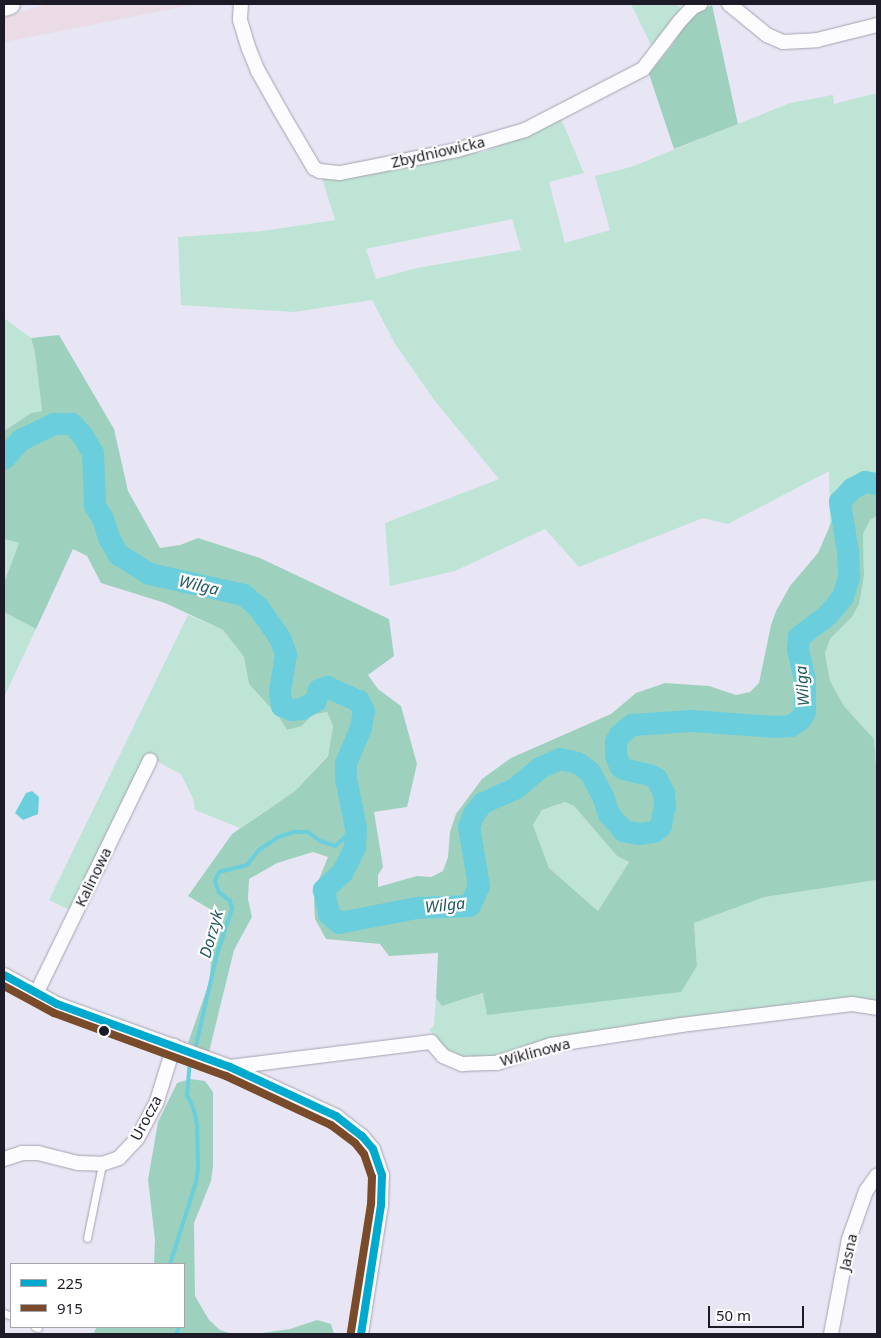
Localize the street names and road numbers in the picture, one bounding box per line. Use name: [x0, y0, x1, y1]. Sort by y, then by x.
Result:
street label: Zbydniowicka: [389, 132, 487, 172]
street label: Kalinowa: [71, 844, 115, 910]
street label: Wiklinowa: [498, 1034, 572, 1070]
street label: Urocza: [127, 1092, 165, 1144]
street label: Jasna: [835, 1232, 861, 1272]

